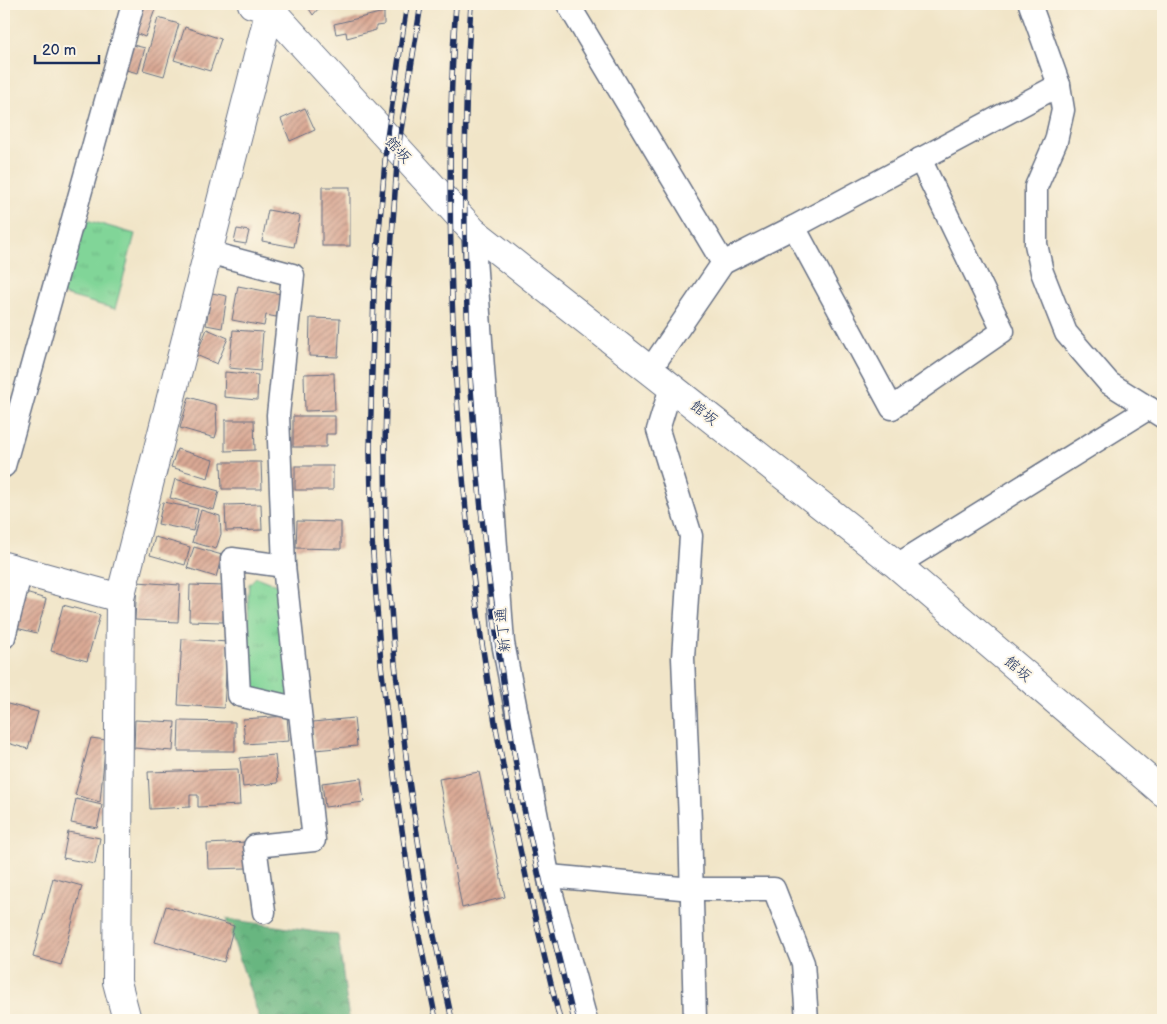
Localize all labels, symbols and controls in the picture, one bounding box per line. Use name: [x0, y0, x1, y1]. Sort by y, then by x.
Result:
scale bar: [35, 32, 99, 64]
text: 20 m: [42, 41, 76, 60]
street label: 館坂: [381, 133, 415, 167]
street label: 館坂: [686, 396, 722, 430]
street label: 新丁通: [491, 607, 515, 653]
street label: 館坂: [1000, 652, 1036, 686]

